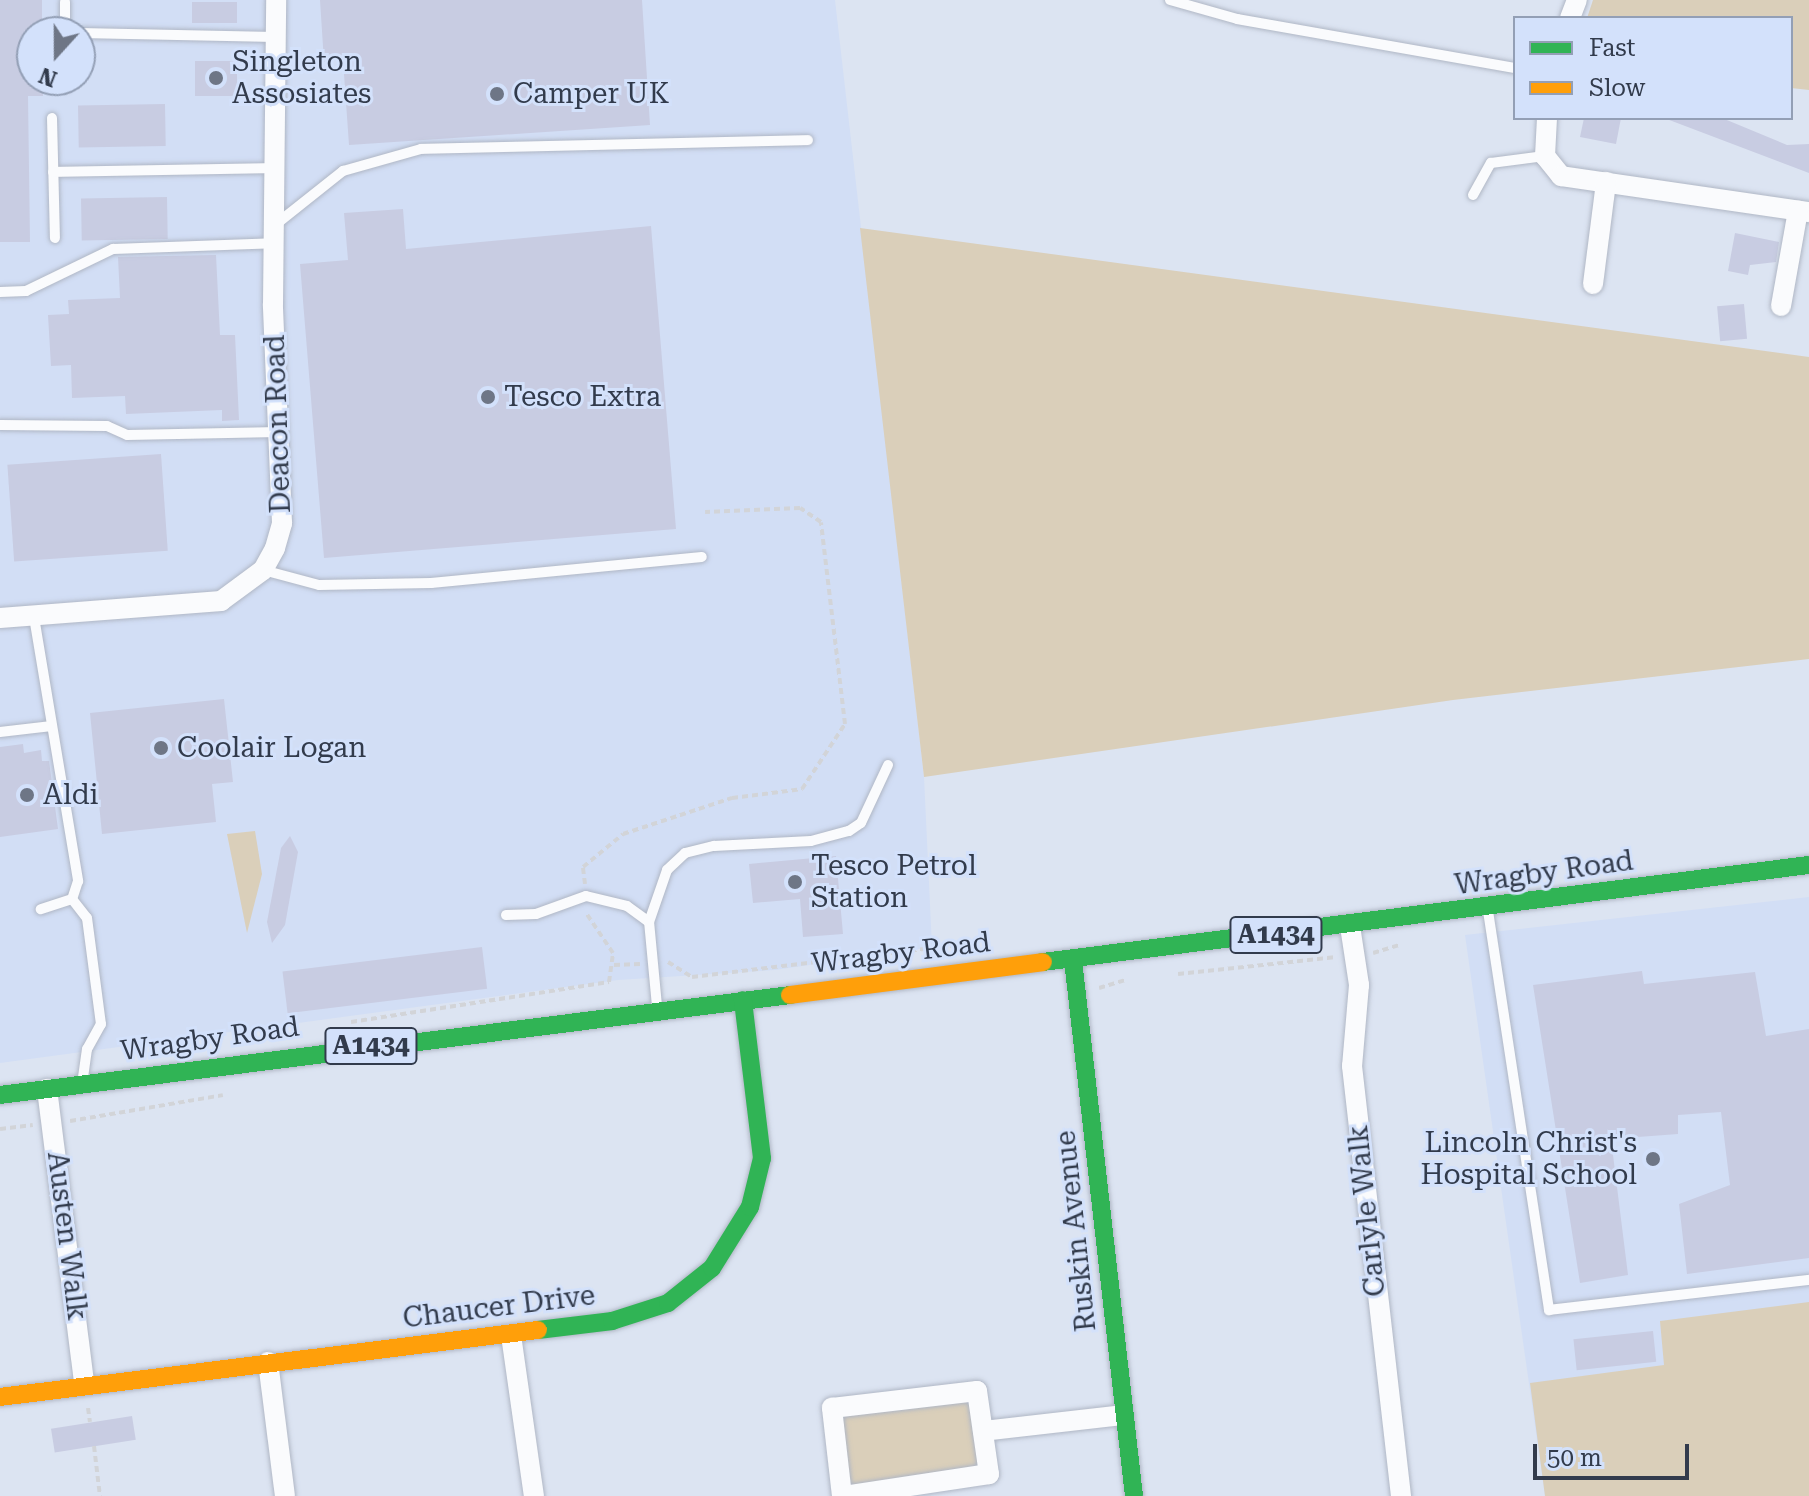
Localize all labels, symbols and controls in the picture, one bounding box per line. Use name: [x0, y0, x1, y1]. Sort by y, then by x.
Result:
north arrow: [16, 16, 96, 96]
legend: [1513, 16, 1793, 120]
text: Fast: [1589, 34, 1636, 62]
place label: Singleton Assosiates: [232, 45, 371, 111]
text: N: [36, 62, 60, 92]
marker: Singleton Assosiates: [207, 69, 225, 87]
text: Slow: [1589, 74, 1645, 102]
place label: Camper UK: [513, 77, 669, 111]
marker: Camper UK: [488, 85, 506, 103]
street label: Deacon Road: [258, 334, 298, 514]
place label: Tesco Extra: [504, 380, 661, 414]
marker: Tesco Extra: [479, 388, 497, 406]
place label: Coolair Logan: [177, 731, 366, 765]
marker: Coolair Logan: [152, 739, 170, 757]
place label: Aldi: [43, 778, 99, 812]
marker: Aldi: [18, 786, 36, 804]
street label: Wragby Road: [1453, 844, 1635, 902]
place label: Tesco Petrol Station: [811, 849, 977, 915]
marker: Tesco Petrol Station: [786, 873, 804, 891]
road number: A1434: [1228, 913, 1324, 957]
street label: Wragby Road: [810, 925, 992, 981]
street label: Wragby Road: [119, 1010, 301, 1068]
road number: A1434: [323, 1024, 419, 1068]
street label: Carlyle Walk: [1341, 1124, 1393, 1298]
place label: Lincoln Christ's Hospital School: [1421, 1126, 1637, 1192]
street label: Ruskin Avenue: [1049, 1129, 1103, 1333]
street label: Austen Walk: [40, 1150, 94, 1322]
marker: Lincoln Christ's Hospital School: [1644, 1150, 1662, 1168]
street label: Chaucer Drive: [401, 1279, 597, 1335]
scale bar: [1537, 1428, 1693, 1478]
text: 50 m: [1547, 1444, 1602, 1472]

